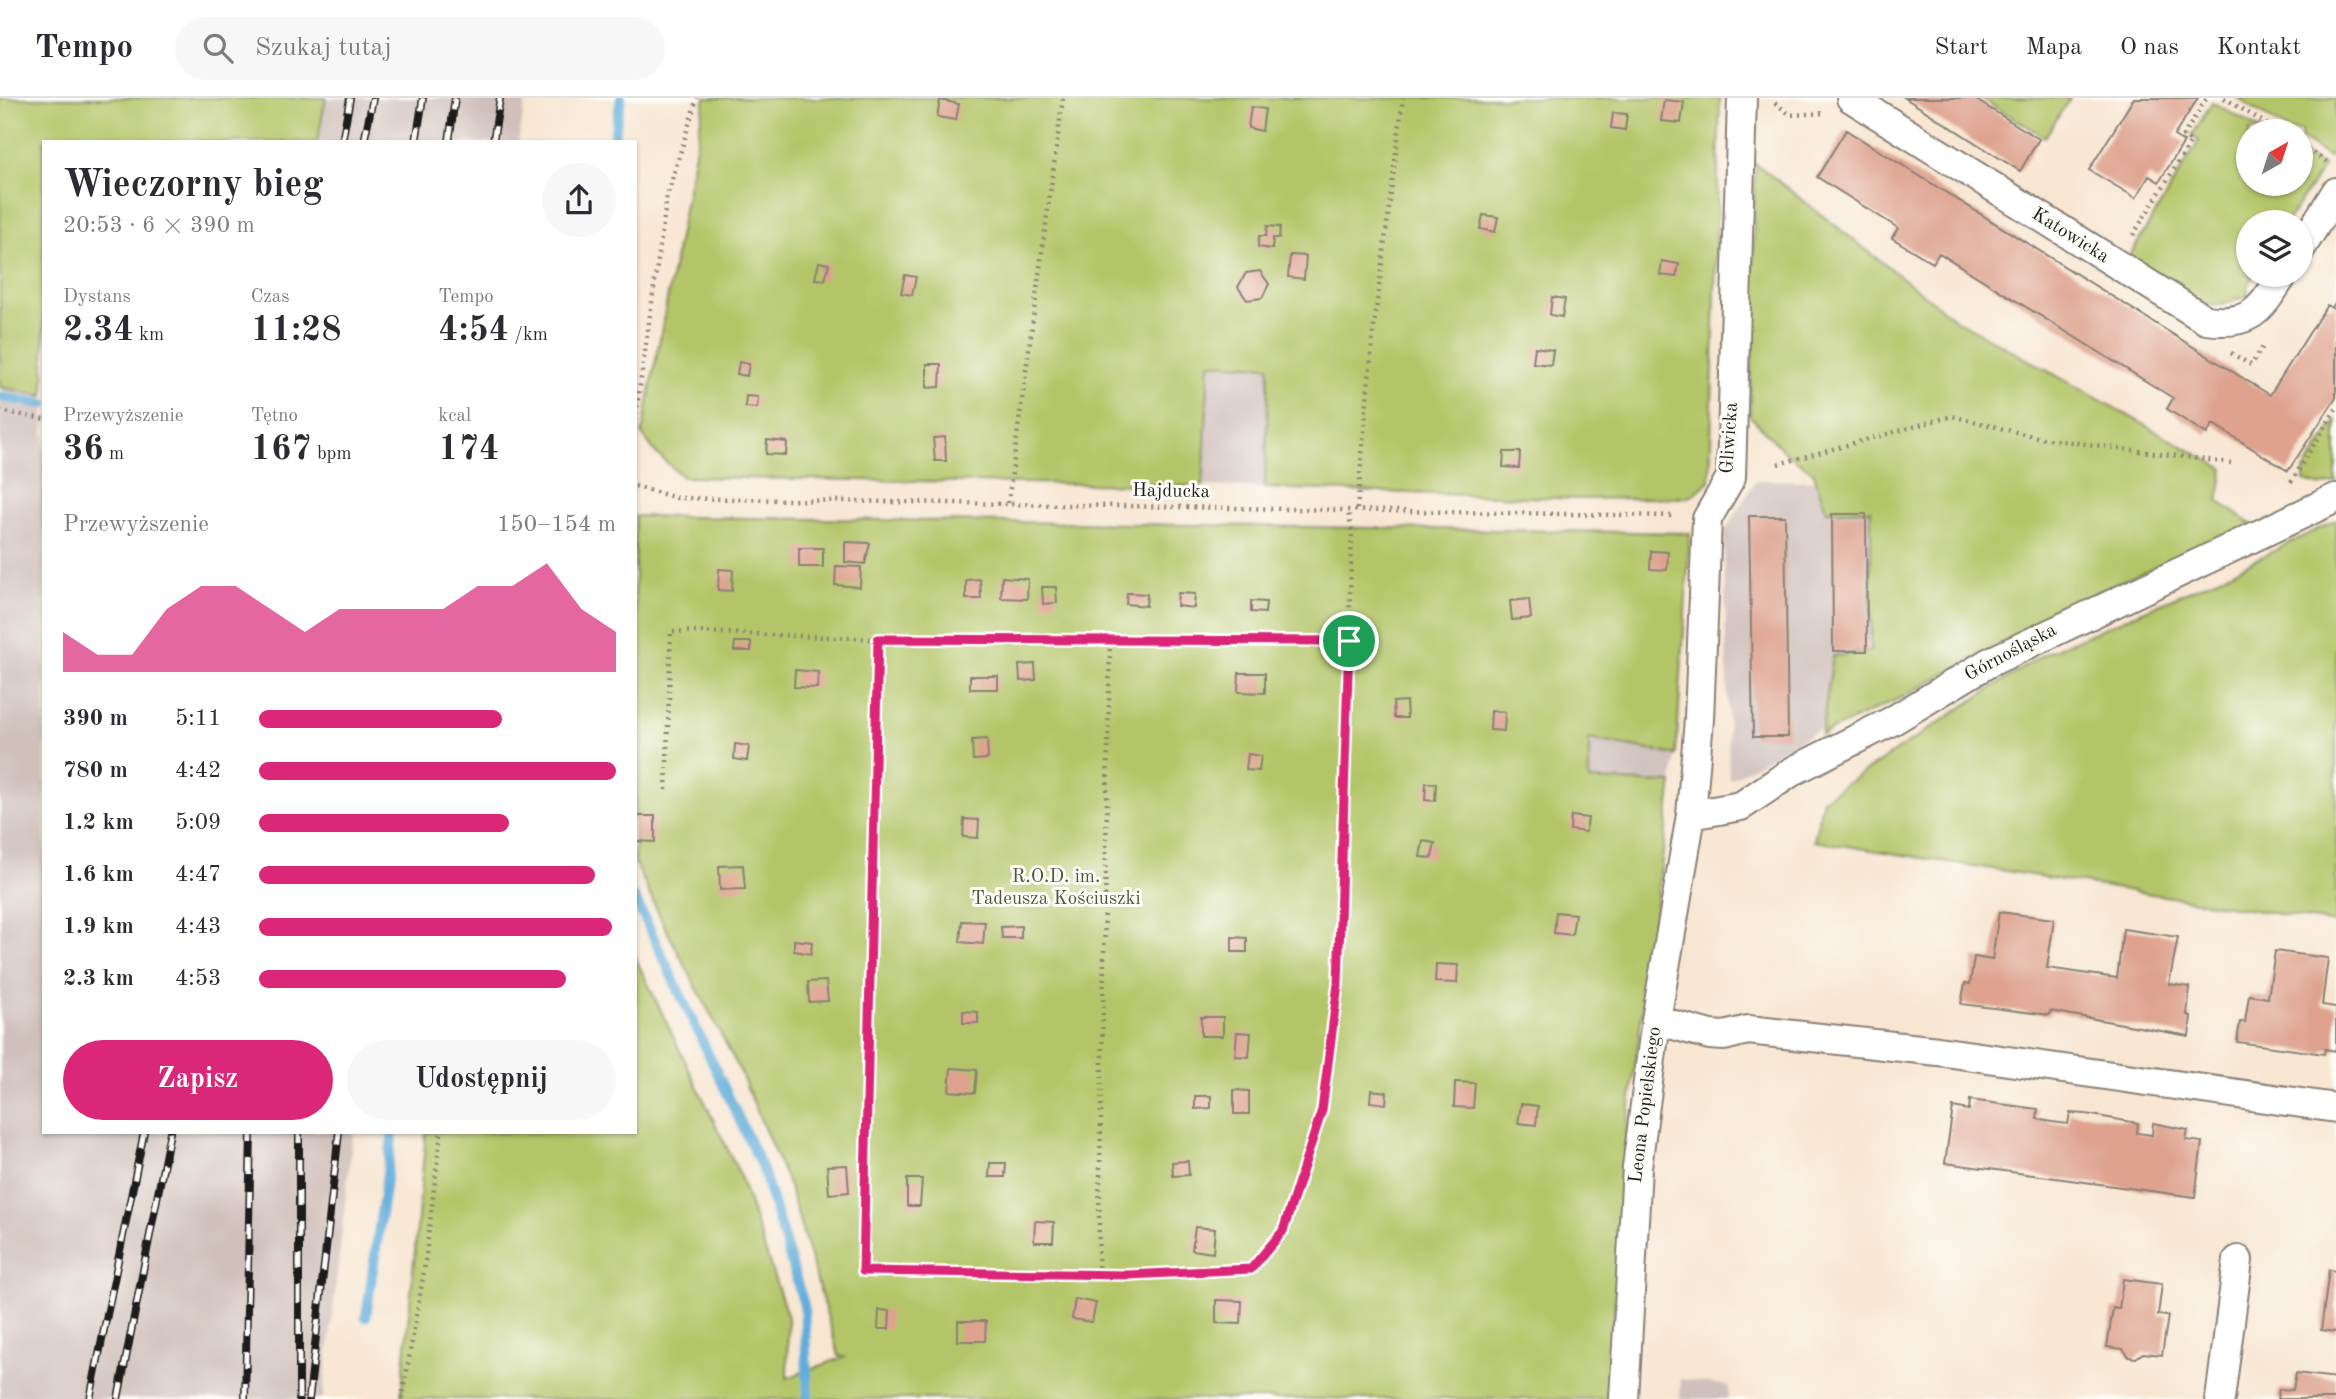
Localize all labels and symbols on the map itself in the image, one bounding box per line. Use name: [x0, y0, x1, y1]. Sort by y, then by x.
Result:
north arrow: [2236, 119, 2314, 196]
street label: Katowicka: [2028, 205, 2112, 267]
street label: Gliwicka: [1718, 401, 1742, 474]
street label: Hajducka: [1132, 482, 1211, 502]
pin: [1319, 611, 1379, 671]
street label: Górnośląska: [1962, 621, 2061, 685]
park label: R.O.D. im. Tadeusza Kościuszki: [971, 868, 1141, 909]
street label: Leona Popielskiego: [1627, 1026, 1665, 1184]

